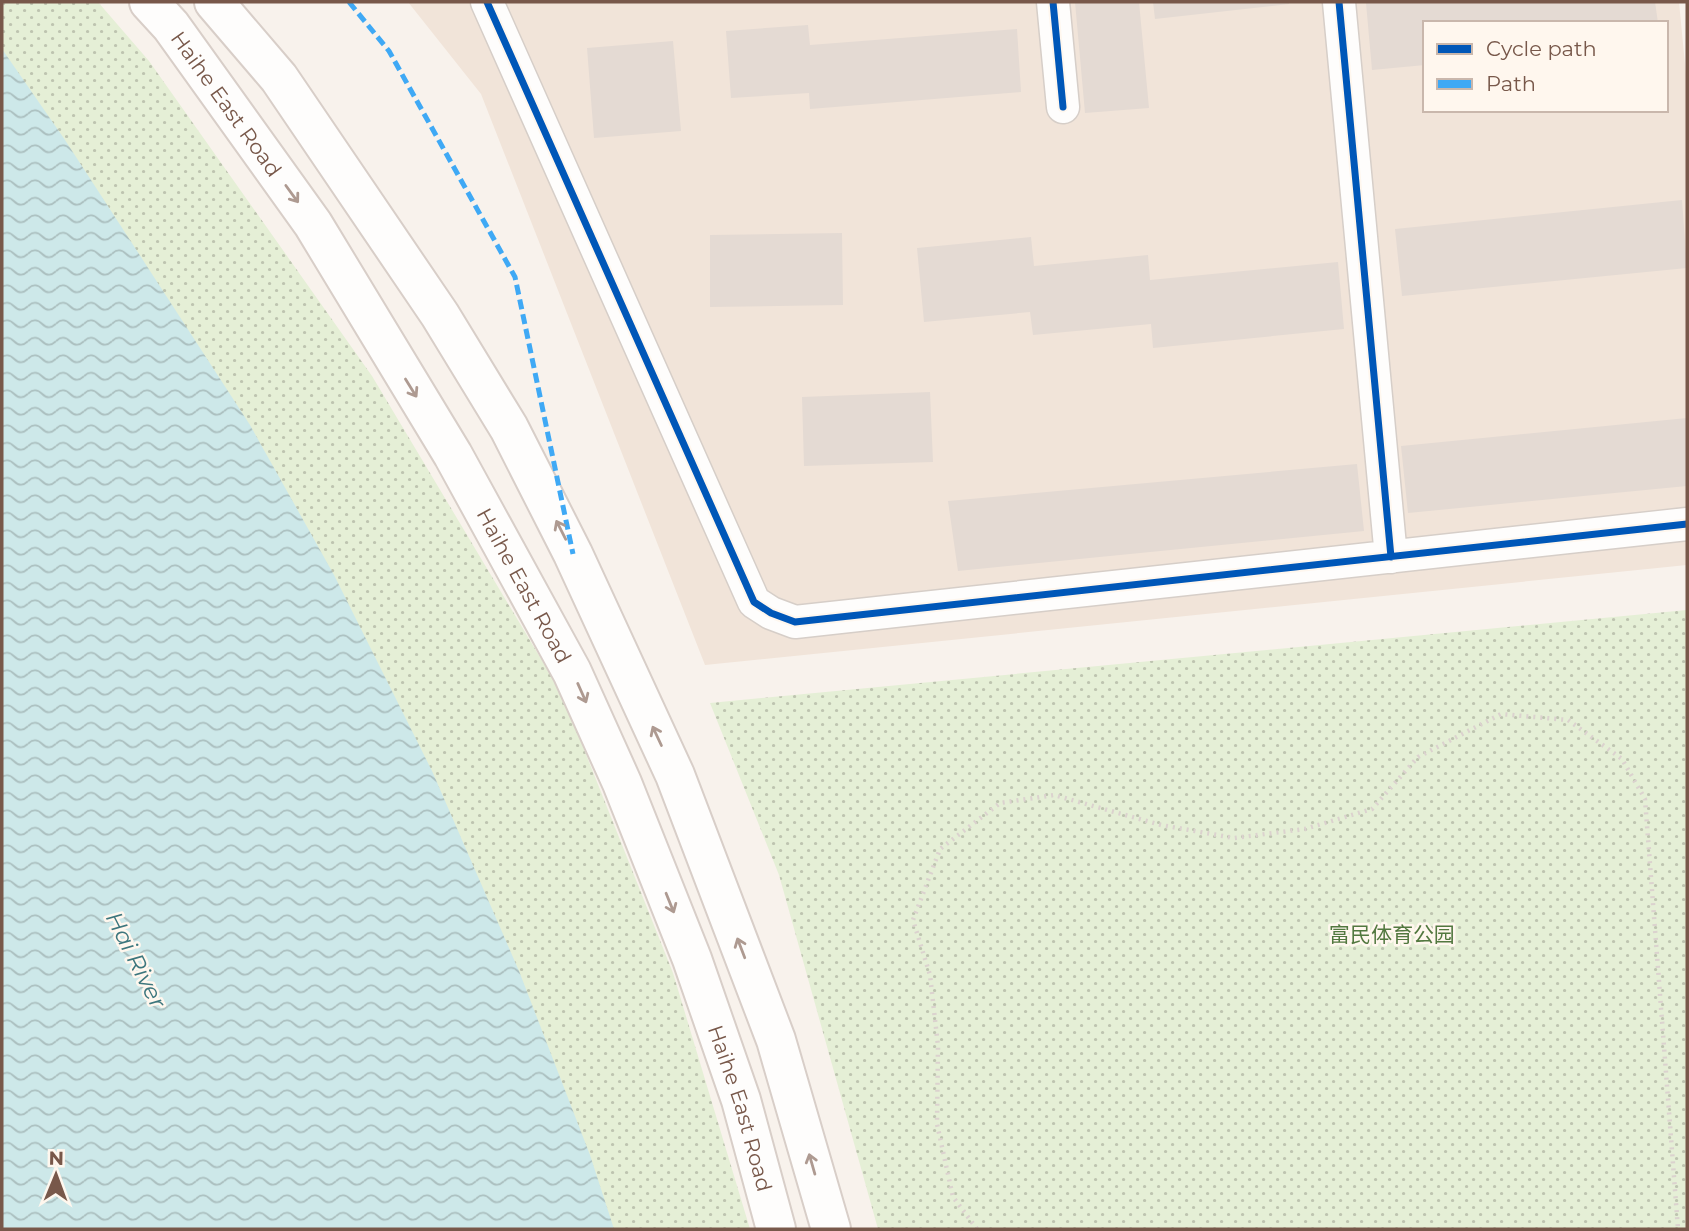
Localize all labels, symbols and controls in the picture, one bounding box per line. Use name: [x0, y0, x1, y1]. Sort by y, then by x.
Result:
legend: [1423, 21, 1668, 112]
street label: Haihe East Road: [166, 26, 287, 181]
text: Cycle path: [1486, 36, 1597, 61]
text: Path: [1486, 71, 1536, 96]
one-way arrow: [284, 185, 299, 204]
one-way arrow: [404, 378, 419, 397]
street label: Haihe East Road: [472, 503, 577, 667]
one-way arrow: [553, 520, 567, 541]
one-way arrow: [576, 682, 589, 704]
one-way arrow: [650, 726, 663, 748]
one-way arrow: [664, 892, 677, 913]
water label: Hai River: [100, 907, 173, 1014]
park label: 富民体育公园: [1329, 922, 1455, 947]
one-way arrow: [734, 937, 746, 959]
street label: Haihe East Road: [703, 1022, 778, 1194]
north arrow: [21, 1140, 91, 1210]
text: N: [48, 1147, 64, 1170]
one-way arrow: [805, 1153, 818, 1175]

